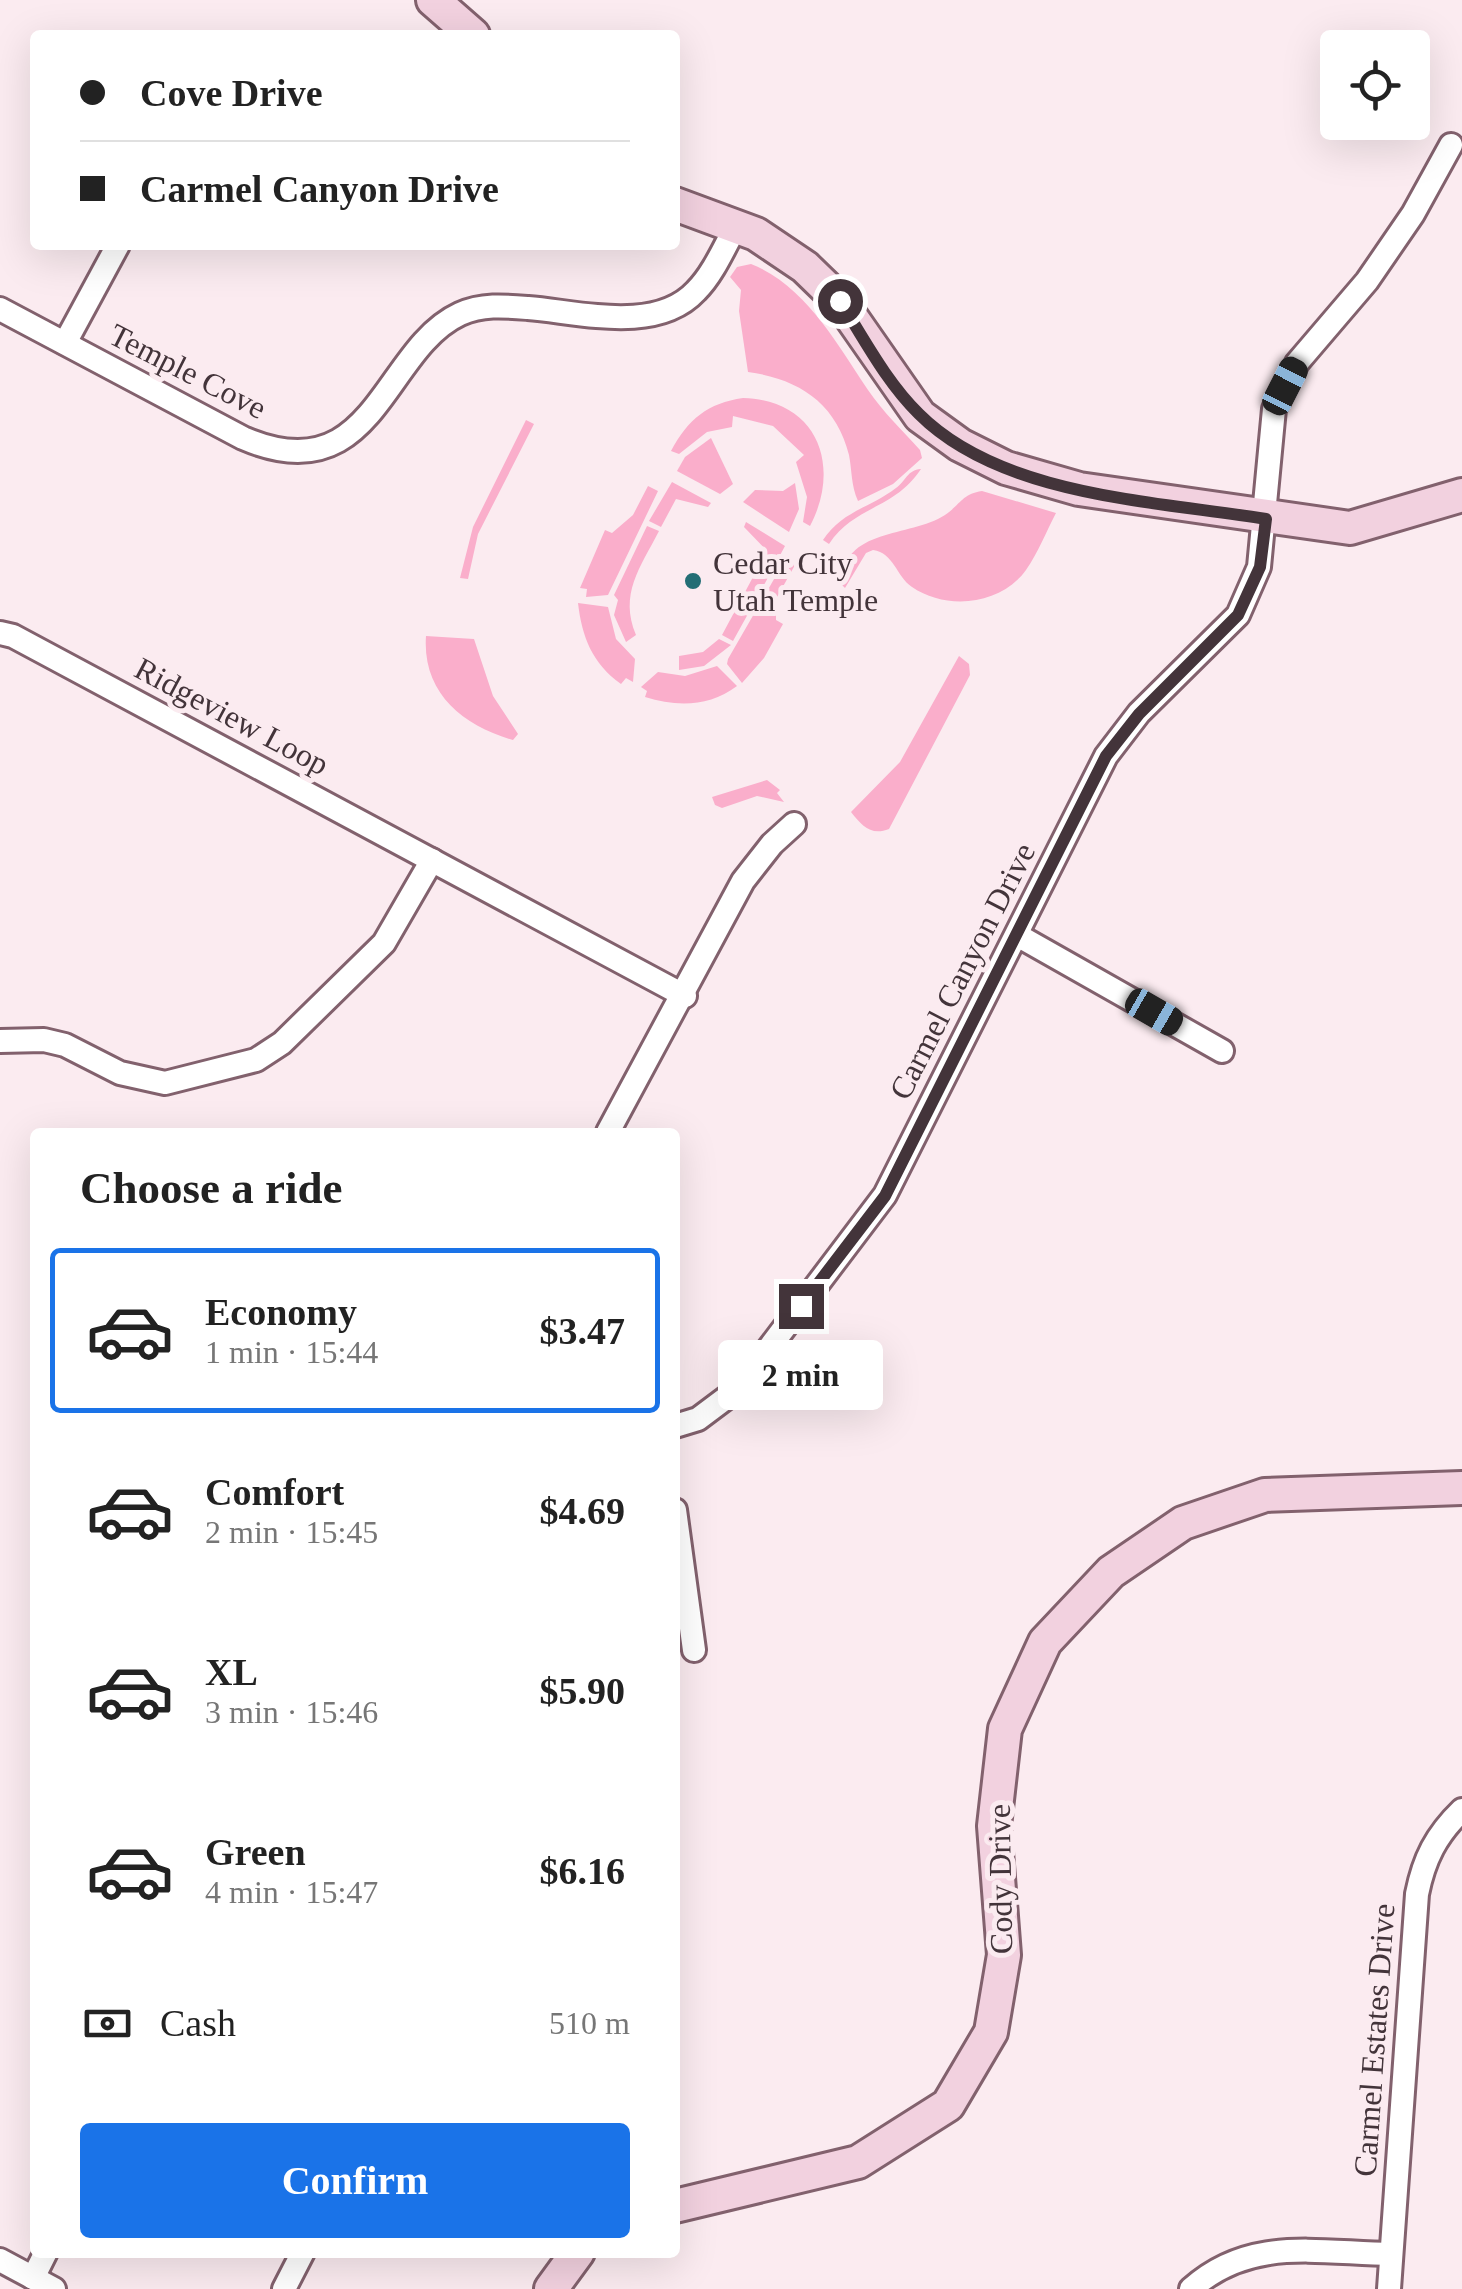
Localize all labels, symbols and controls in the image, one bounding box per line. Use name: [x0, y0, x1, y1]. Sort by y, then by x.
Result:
map controls: [1320, 30, 1430, 140]
button: locate: [1320, 30, 1430, 140]
text: Cove Drive: [140, 72, 323, 114]
text: Carmel Canyon Drive: [140, 168, 499, 210]
route start: [818, 279, 863, 324]
street label: Temple Cove: [104, 316, 272, 426]
car: [1258, 352, 1312, 420]
place label: Cedar City Utah Temple: [713, 545, 878, 618]
marker: Cedar City Utah Temple: [682, 570, 704, 592]
street label: Ridgeview Loop: [129, 650, 335, 782]
street label: Carmel Canyon Drive: [882, 837, 1042, 1105]
car: [1121, 984, 1187, 1040]
text: Choose a ride: [80, 1163, 343, 1213]
route end: [779, 1284, 824, 1329]
icon: car: [85, 1286, 175, 1376]
text: Economy: [205, 1291, 357, 1333]
text: $3.47: [540, 1310, 625, 1352]
text: 1 min · 15:44: [205, 1334, 378, 1370]
callout: 2 min: [718, 1341, 884, 1411]
text: 2 min: [762, 1357, 839, 1393]
icon: car: [85, 1466, 175, 1556]
text: Comfort: [205, 1471, 344, 1513]
text: $4.69: [540, 1490, 625, 1532]
text: 2 min · 15:45: [205, 1514, 378, 1550]
icon: car: [85, 1646, 175, 1736]
text: XL: [205, 1651, 258, 1693]
text: $5.90: [540, 1670, 625, 1712]
text: 3 min · 15:46: [205, 1694, 378, 1730]
street label: Cody Drive: [981, 1804, 1019, 1954]
icon: car: [85, 1826, 175, 1916]
text: Green: [205, 1831, 306, 1873]
text: $6.16: [540, 1850, 625, 1892]
text: 4 min · 15:47: [205, 1874, 378, 1910]
street label: Carmel Estates Drive: [1346, 1902, 1402, 2178]
icon: cash: [80, 1996, 135, 2051]
text: Cash: [160, 2002, 236, 2044]
text: 510 m: [549, 2005, 630, 2041]
button: Confirm: [80, 2123, 630, 2238]

